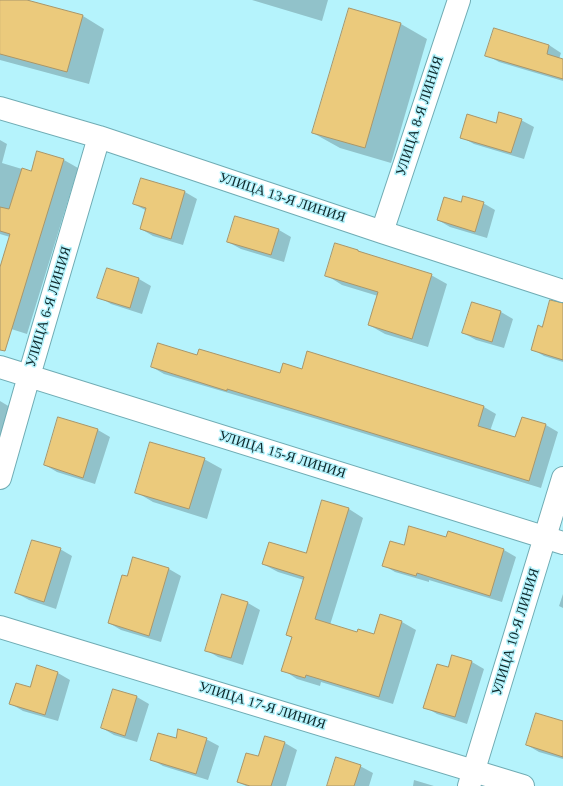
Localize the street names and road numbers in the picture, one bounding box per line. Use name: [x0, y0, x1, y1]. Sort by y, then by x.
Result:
street label: УЛИЦА 8-Я ЛИНИЯ: [393, 54, 447, 178]
street label: УЛИЦА 13-Я ЛИНИЯ: [216, 170, 348, 226]
street label: УЛИЦА 6-Я ЛИНИЯ: [23, 245, 75, 369]
street label: УЛИЦА 15-Я ЛИНИЯ: [216, 428, 348, 482]
street label: УЛИЦА 10-Я ЛИНИЯ: [489, 566, 543, 698]
street label: УЛИЦА 17-Я ЛИНИЯ: [196, 679, 328, 733]

